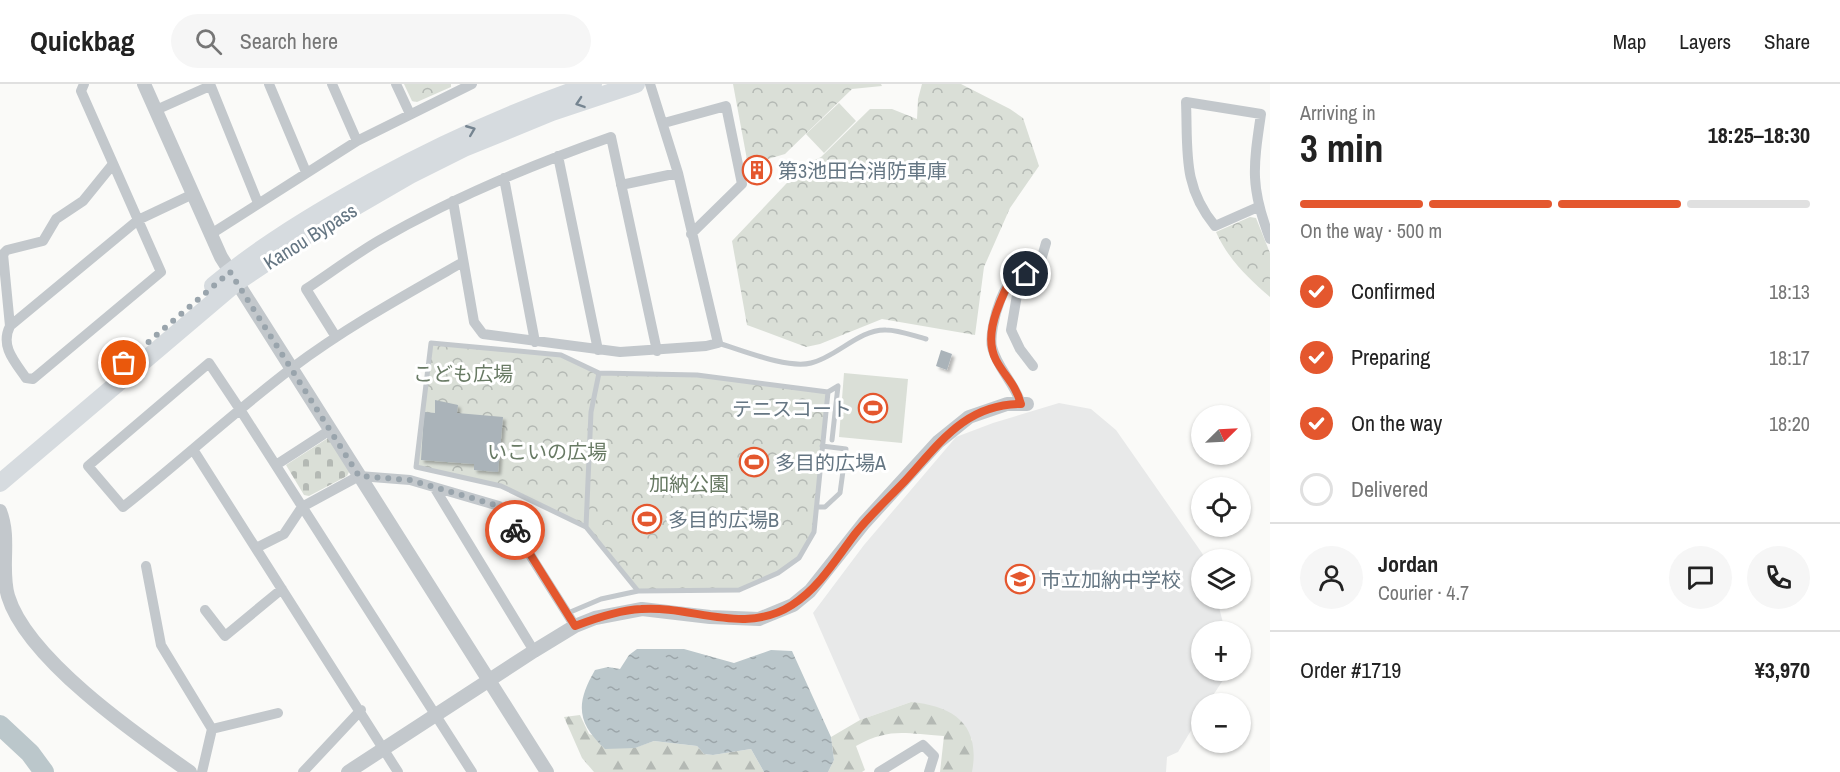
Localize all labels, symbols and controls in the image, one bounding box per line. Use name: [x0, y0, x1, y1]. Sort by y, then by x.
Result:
search box: [171, 14, 591, 68]
text: Quickbag: [30, 22, 135, 60]
icon: search: [192, 25, 225, 58]
text: Search here: [240, 26, 338, 56]
text: Map: [1613, 27, 1646, 56]
text: Layers: [1679, 27, 1731, 56]
text: Share: [1764, 27, 1810, 56]
one-way arrow: [575, 95, 586, 108]
text: Arriving in: [1300, 99, 1376, 126]
text: 18:25–18:30: [1708, 120, 1810, 150]
text: 3 min: [1300, 122, 1384, 174]
one-way arrow: [465, 125, 476, 137]
building icon: 第3池田台消防車庫: [741, 154, 773, 186]
place label: 第3池田台消防車庫: [778, 157, 947, 184]
street label: Kanou Bypass: [258, 197, 362, 275]
text: On the way · 500 m: [1300, 217, 1442, 244]
pin: [1000, 248, 1051, 299]
icon: home: [1009, 257, 1042, 290]
icon: check: [1300, 275, 1333, 308]
text: Confirmed: [1351, 276, 1435, 306]
text: 18:13: [1769, 278, 1810, 305]
pin: [98, 337, 149, 388]
icon: check: [1300, 341, 1333, 374]
text: Preparing: [1351, 342, 1430, 372]
text: 18:17: [1769, 344, 1810, 371]
icon: bag: [107, 346, 140, 379]
park label: こども広場: [413, 360, 513, 387]
sports icon: テニスコート: [857, 392, 889, 424]
place label: テニスコート: [732, 395, 852, 422]
north arrow: [1191, 405, 1251, 465]
map controls: [1191, 405, 1251, 753]
icon: check: [1300, 407, 1333, 440]
text: On the way: [1351, 408, 1442, 438]
text: 18:20: [1769, 410, 1810, 437]
park label: いこいの広場: [487, 438, 607, 465]
sports icon: 多目的広場A: [738, 446, 770, 478]
place label: 多目的広場A: [775, 449, 886, 476]
park label: 加納公園: [649, 470, 729, 497]
text: Delivered: [1351, 474, 1428, 504]
button: locate: [1191, 477, 1251, 537]
courier: [485, 500, 545, 560]
sports icon: 多目的広場B: [631, 503, 663, 535]
place label: 多目的広場B: [668, 506, 779, 533]
icon: bike: [499, 514, 532, 547]
button: person: [1300, 546, 1363, 609]
button: chat: [1669, 546, 1732, 609]
button: phone: [1747, 546, 1810, 609]
button: layers: [1191, 549, 1251, 609]
text: Jordan: [1378, 549, 1438, 579]
school or university icon: 市立加納中学校: [1004, 563, 1036, 595]
place label: 市立加納中学校: [1041, 566, 1181, 593]
text: Courier · 4.7: [1378, 579, 1469, 606]
button: +: [1191, 621, 1251, 681]
text: Order #1719: [1300, 655, 1401, 685]
text: ¥3,970: [1755, 655, 1810, 685]
button: −: [1191, 693, 1251, 753]

